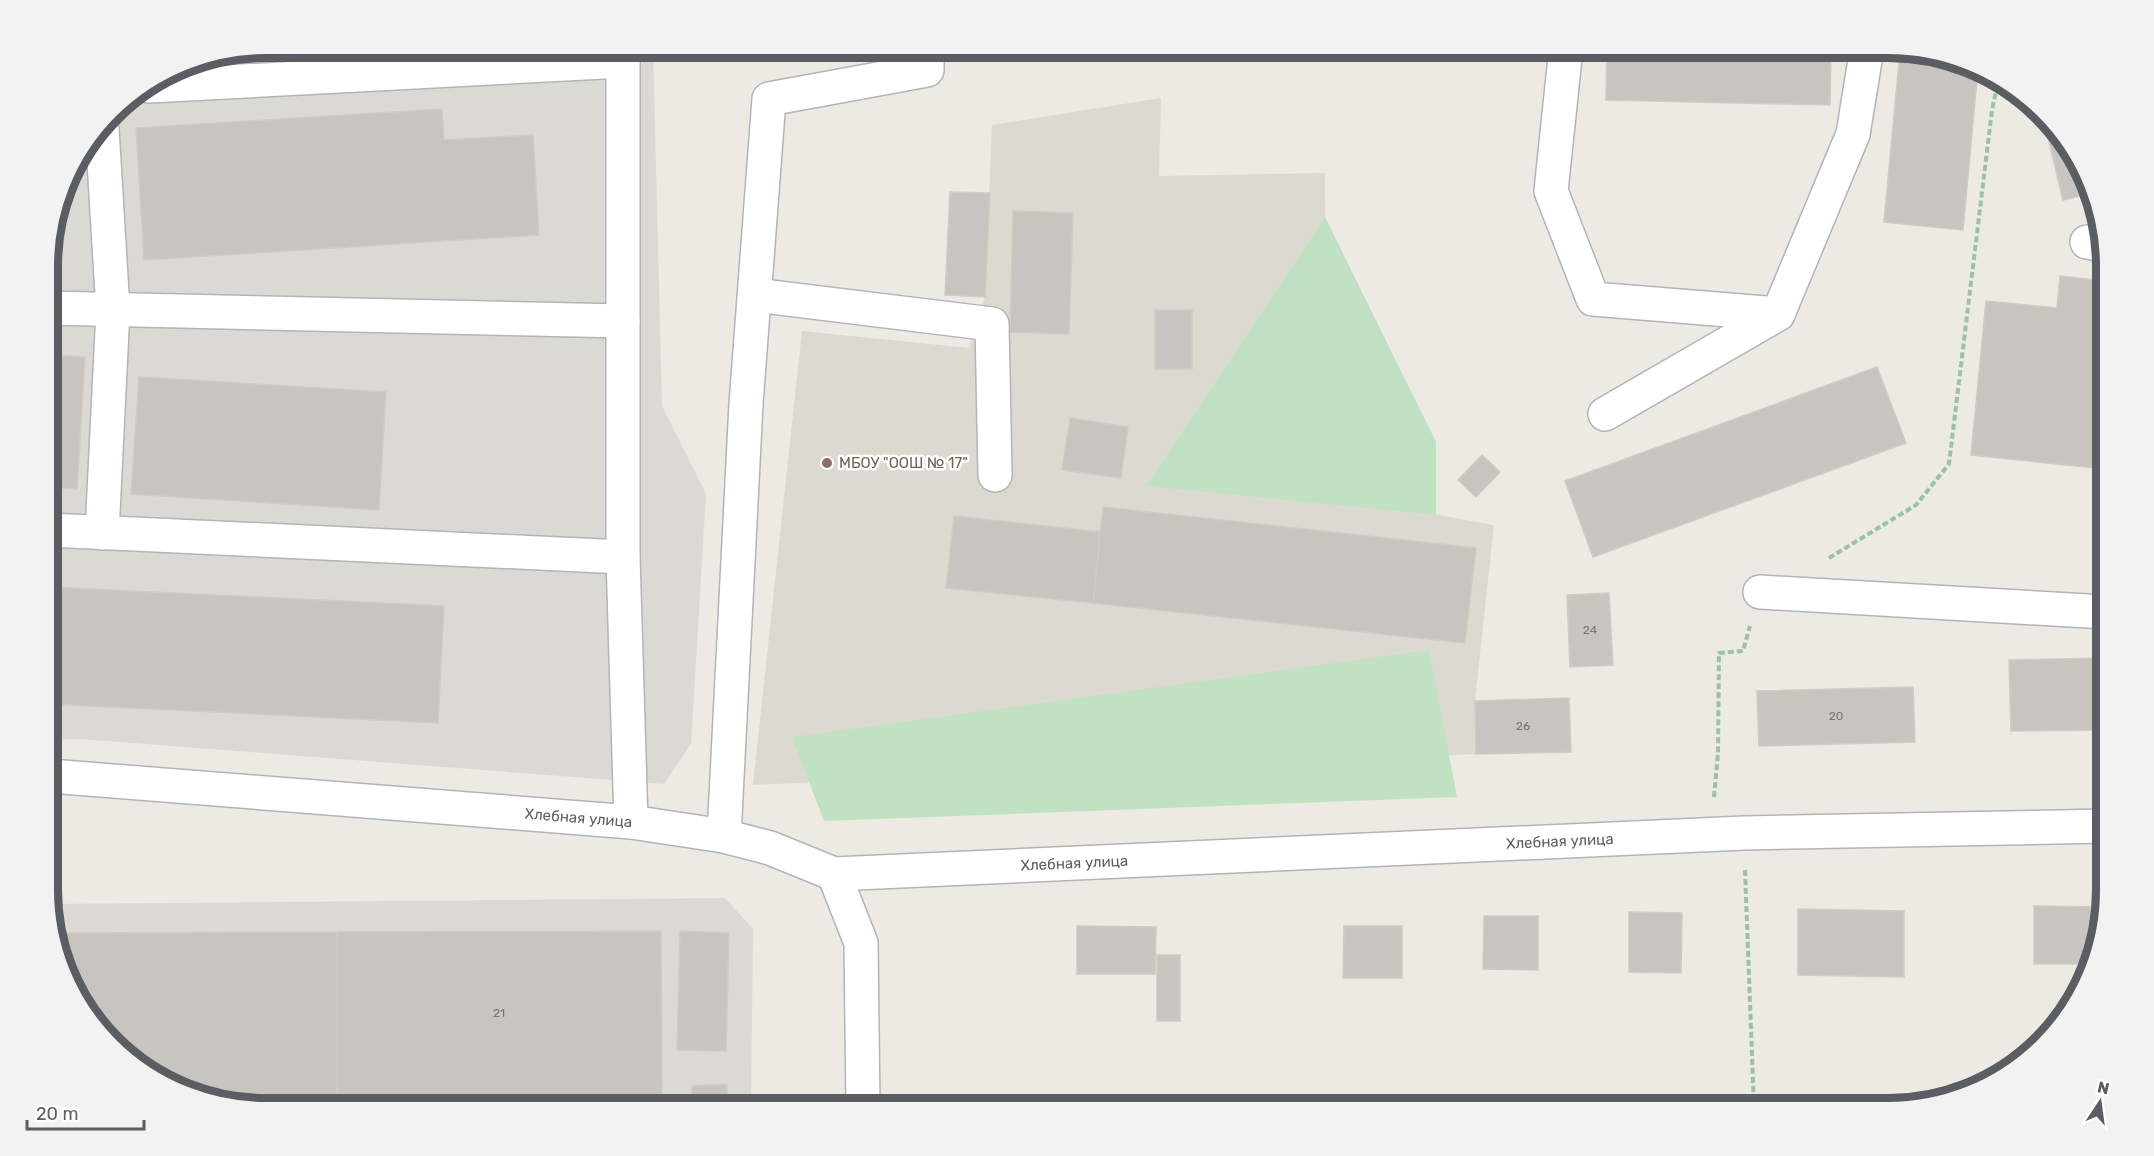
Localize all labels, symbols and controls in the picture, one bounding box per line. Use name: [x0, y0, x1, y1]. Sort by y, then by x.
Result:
place label: МБОУ "ООШ № 17": [839, 454, 968, 472]
marker: МБОУ "ООШ № 17": [820, 456, 834, 470]
house number: 24: [1583, 623, 1598, 637]
house number: 20: [1829, 709, 1843, 723]
house number: 26: [1516, 719, 1530, 733]
street label: Хлебная улица: [524, 805, 633, 831]
street label: Хлебная улица: [1506, 830, 1614, 853]
street label: Хлебная улица: [1020, 852, 1129, 875]
house number: 21: [493, 1006, 505, 1020]
north arrow: [2070, 1072, 2130, 1132]
text: N: [2096, 1077, 2111, 1098]
scale bar: [27, 1093, 144, 1131]
text: 20 m: [36, 1103, 78, 1125]

